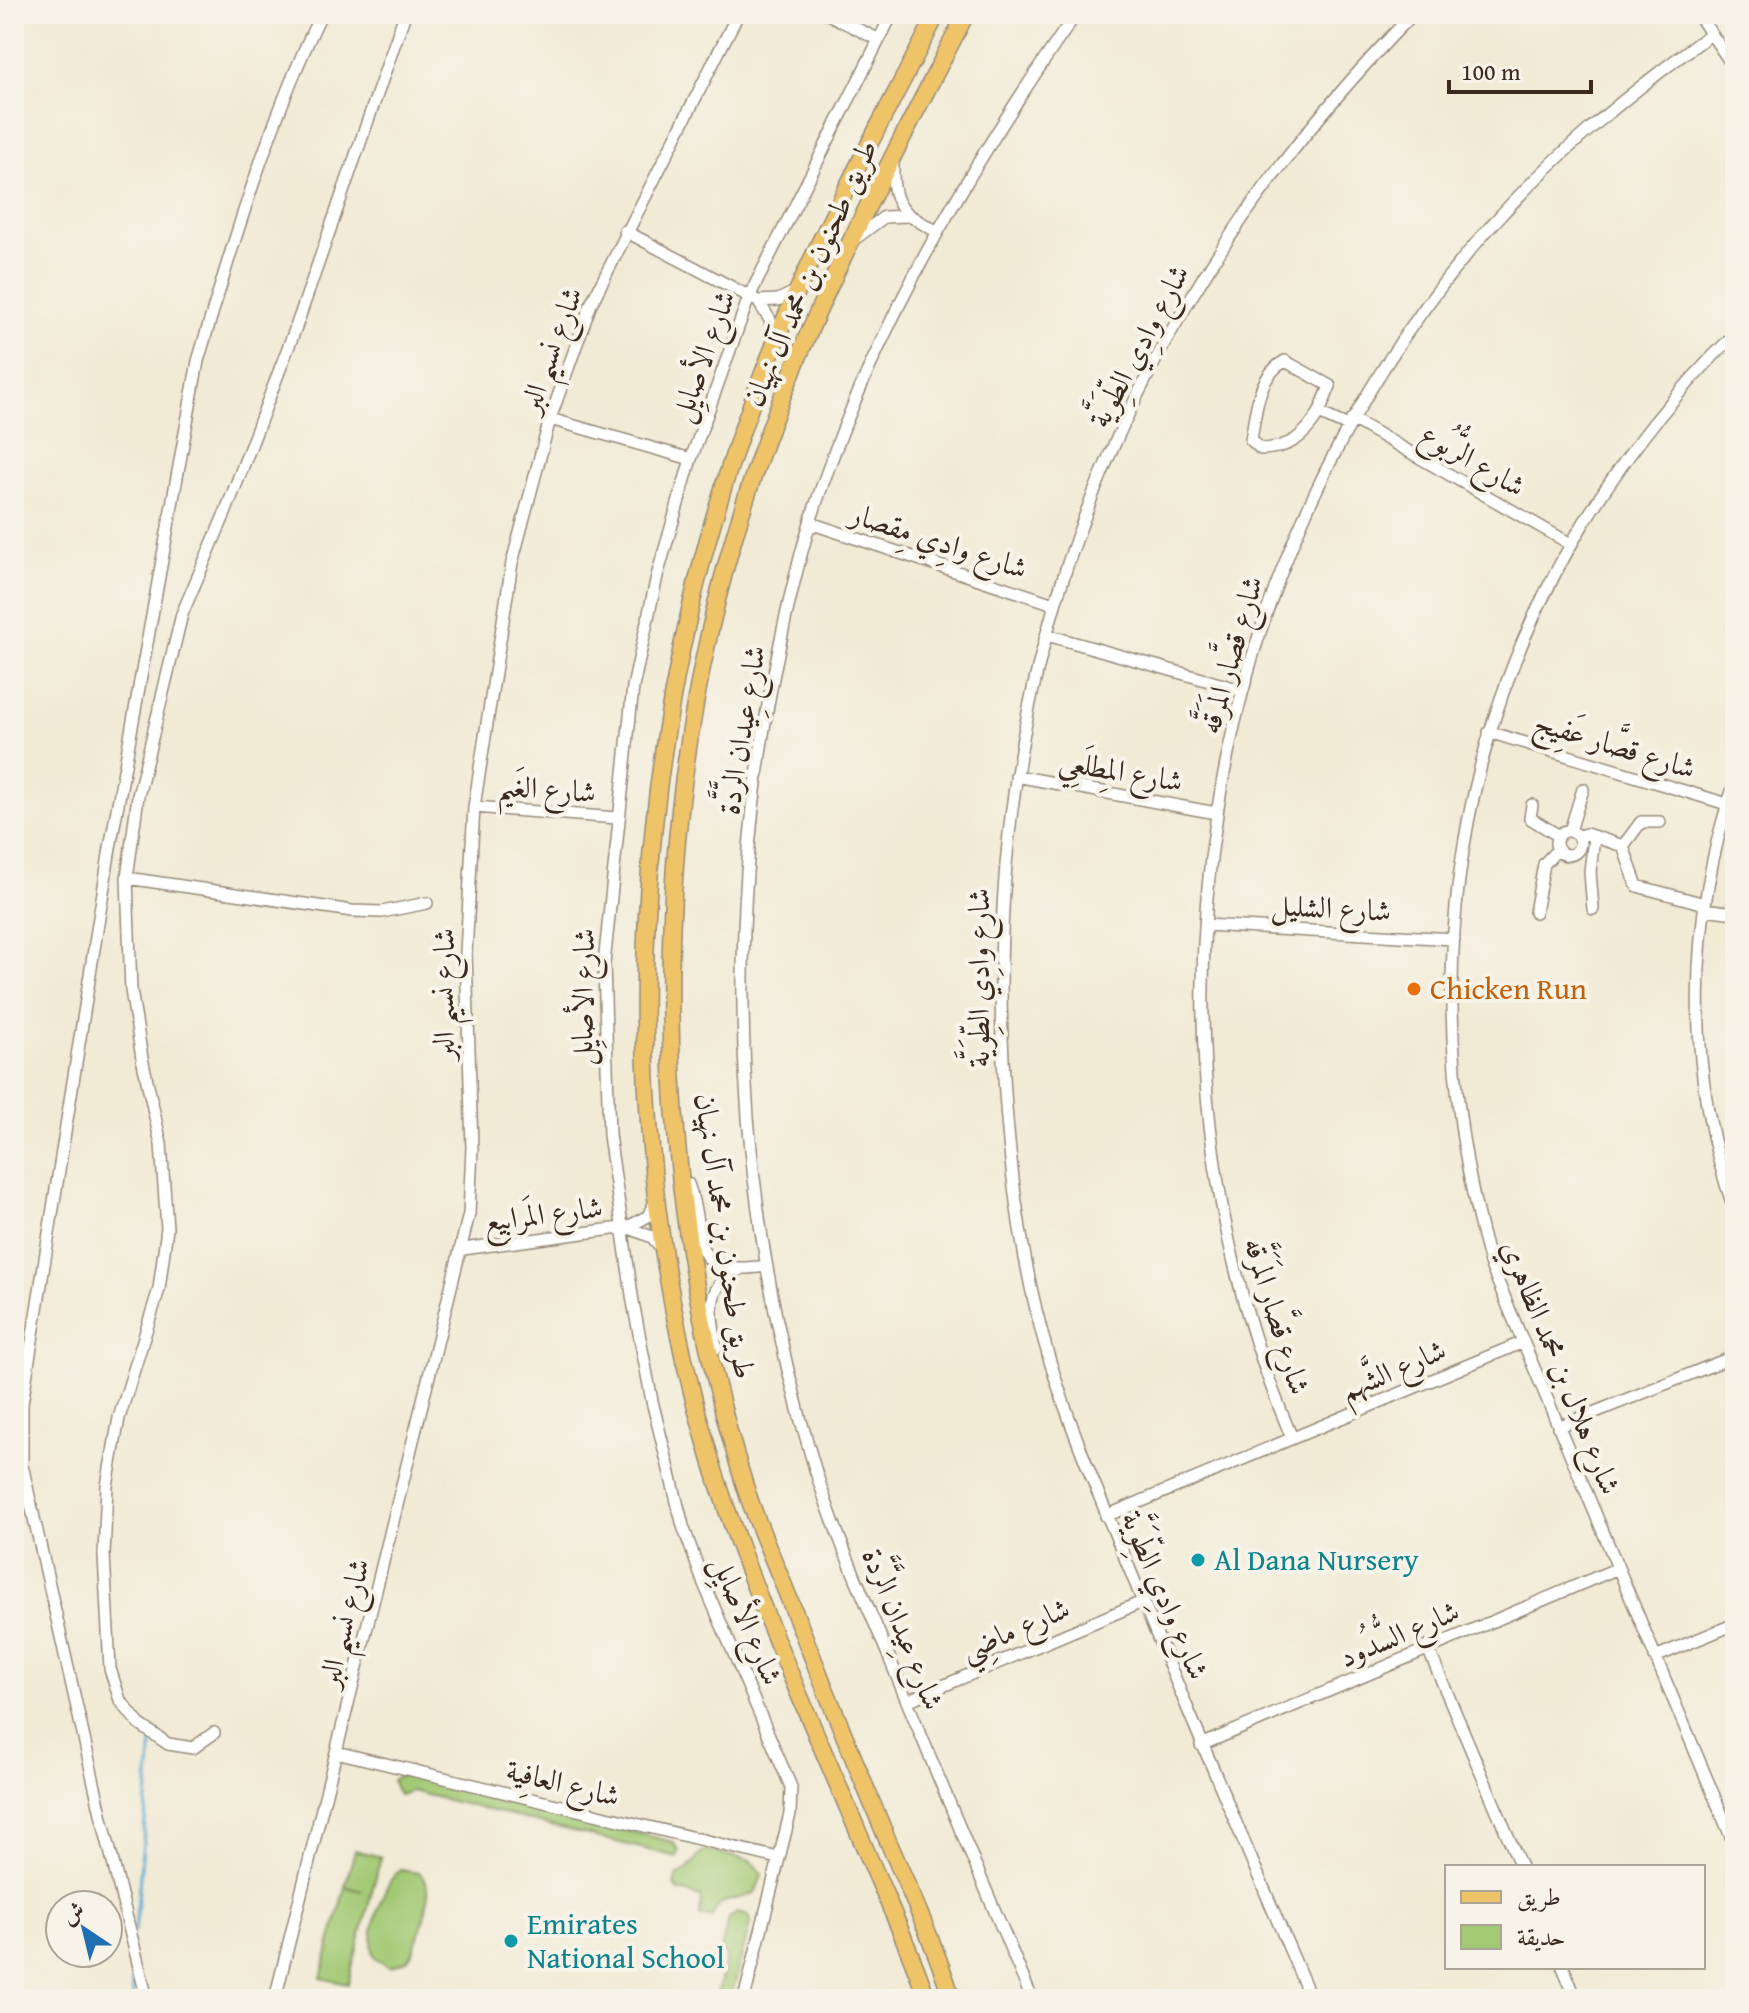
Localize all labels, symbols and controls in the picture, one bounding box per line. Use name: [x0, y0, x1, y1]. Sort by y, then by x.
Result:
scale bar: [1449, 44, 1591, 94]
text: 100 m: [1461, 54, 1521, 89]
street label: طريق طحنون بن محمد آل نهيان: [730, 132, 888, 413]
street label: شارع وادِي الطِّوَيَّة: [1074, 255, 1203, 437]
street label: شارع نسيم البر: [506, 280, 601, 425]
street label: شارع الأصايِل: [658, 284, 750, 429]
street label: شارع الرُّبُوع: [1411, 406, 1537, 510]
street label: شارع وادِي مِقصار: [841, 490, 1033, 593]
street label: شارع قصَّار المَرَقَّه: [1184, 570, 1277, 740]
street label: شارع عِيدان الرَّدَّة: [703, 642, 780, 818]
street label: شارع قصَّار عَفِيج: [1527, 696, 1702, 795]
street label: شارع المِطلَعِي: [1055, 738, 1186, 808]
street label: شارع الغَيم: [496, 763, 598, 821]
street label: شارع الشليل: [1270, 882, 1392, 936]
street label: شارع وادِي الطِّوَيَّة: [953, 888, 1004, 1068]
street label: شارع نسيم البر: [421, 928, 473, 1063]
street label: شارع الأصايِل: [559, 928, 609, 1066]
place label: Chicken Run: [1430, 966, 1587, 1010]
marker: Chicken Run: [1405, 980, 1423, 998]
street label: طريق طحنون بن محمد آل نهيان: [684, 1090, 768, 1382]
street label: شارع المَرابِيع: [481, 1184, 606, 1248]
street label: شارع قصَّار المَرَقَّه: [1229, 1231, 1325, 1401]
street label: شارع هلال بن محمد الظاهري: [1487, 1233, 1633, 1502]
street label: شارع الشَّهم: [1332, 1325, 1455, 1418]
street label: شارع وادِي الطِّوَيَّة: [1107, 1502, 1224, 1687]
place label: Al Dana Nursery: [1214, 1537, 1419, 1581]
street label: شارع عِيدان الرَّدَّة: [848, 1540, 959, 1718]
street label: شارع الأصايِل: [697, 1548, 795, 1693]
marker: Al Dana Nursery: [1189, 1551, 1207, 1569]
street label: شارع نسيم البر: [305, 1554, 388, 1697]
street label: شارع السُّدُود: [1329, 1583, 1467, 1682]
street label: شارع ماضِي: [953, 1585, 1079, 1677]
street label: شارع العافِية: [501, 1747, 625, 1821]
legend: [1445, 1865, 1705, 1969]
text: طريق: [1517, 1879, 1561, 1914]
north arrow: [44, 1889, 124, 1969]
text: ش: [54, 1893, 91, 1932]
place label: Emirates National School: [527, 1901, 725, 1979]
text: حديقة: [1517, 1919, 1566, 1954]
marker: Emirates National School: [502, 1932, 520, 1950]

